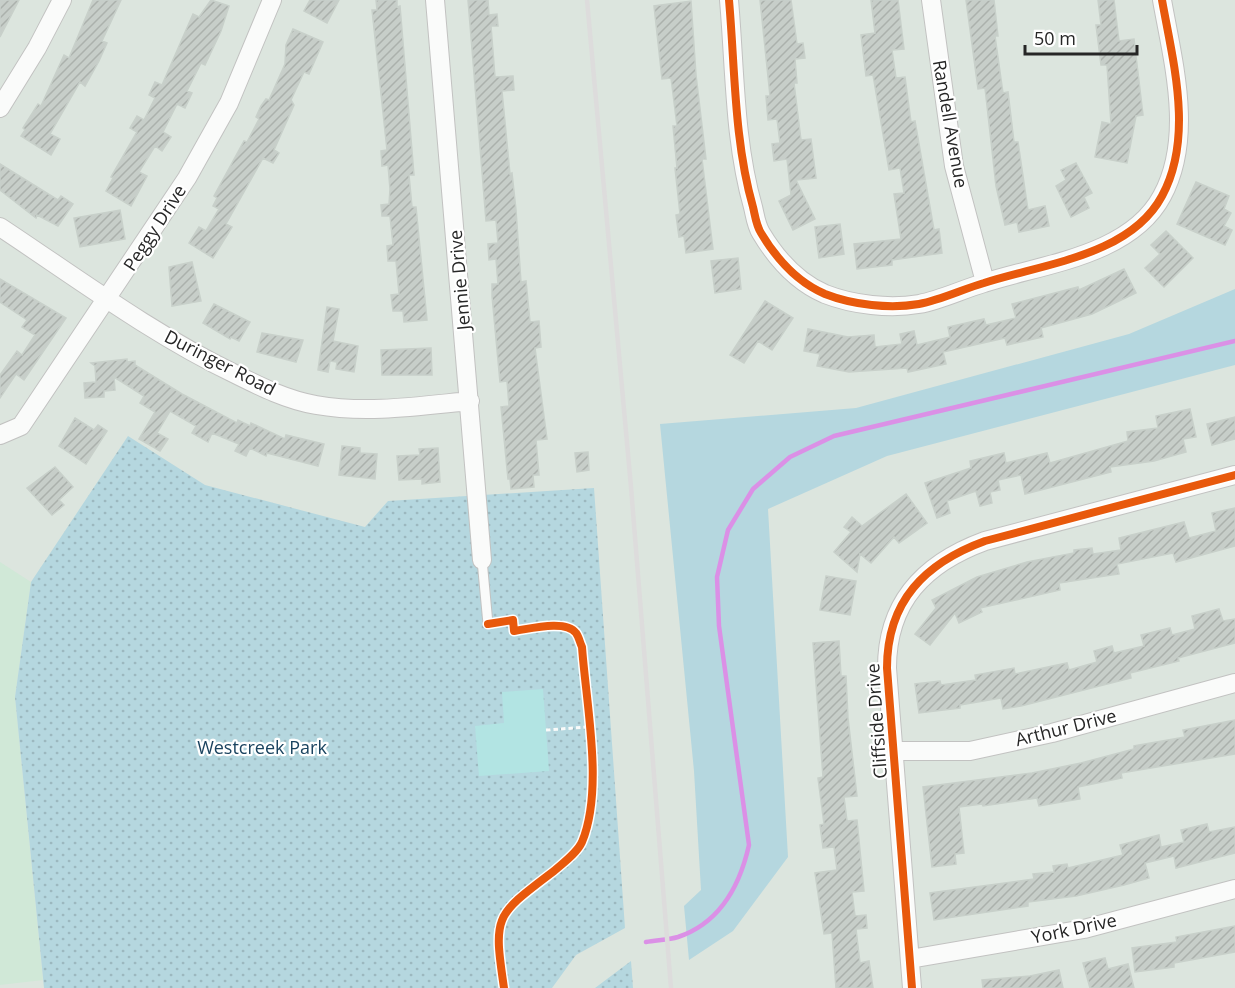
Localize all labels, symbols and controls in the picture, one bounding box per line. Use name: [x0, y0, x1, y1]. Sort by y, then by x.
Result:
scale bar: [1025, 18, 1138, 56]
text: 50 m: [1034, 26, 1076, 50]
street label: Randell Avenue: [928, 58, 974, 190]
street label: Peggy Drive: [117, 180, 191, 275]
street label: Jennie Drive: [443, 229, 476, 333]
street label: Duringer Road: [161, 324, 280, 400]
street label: Cliffside Drive: [860, 663, 892, 780]
street label: Arthur Drive: [1013, 703, 1119, 751]
park label: Westcreek Park: [197, 735, 327, 759]
street label: York Drive: [1029, 907, 1119, 949]

